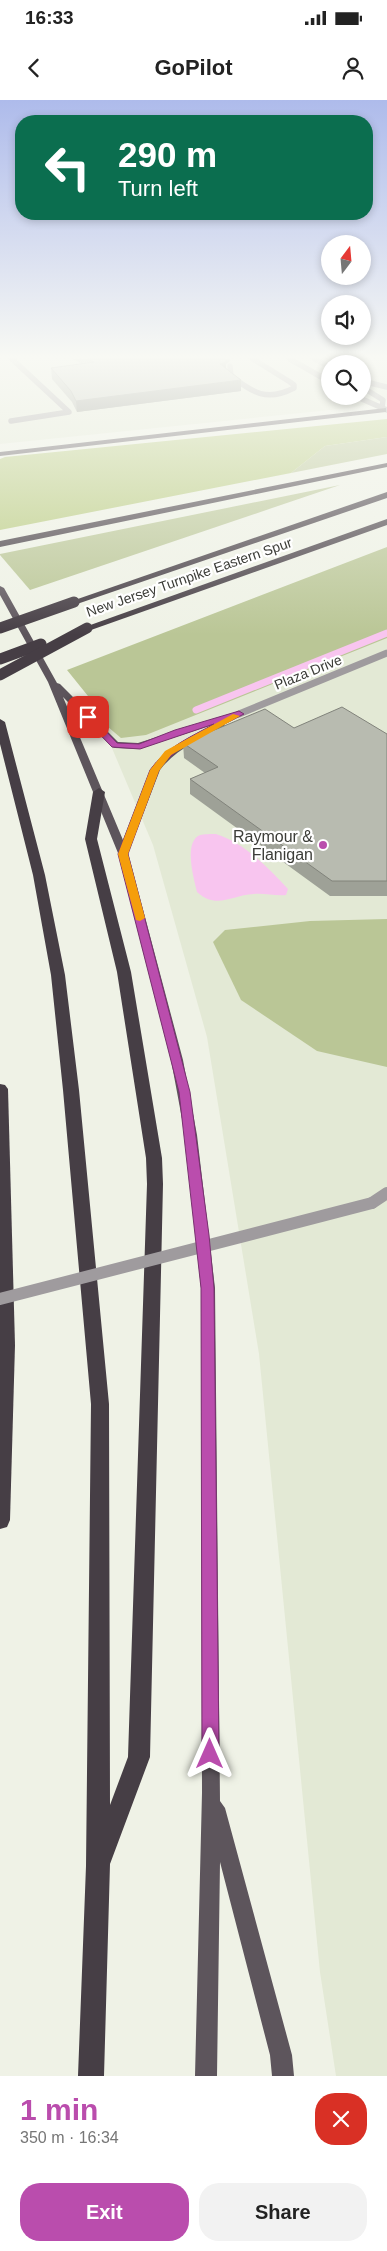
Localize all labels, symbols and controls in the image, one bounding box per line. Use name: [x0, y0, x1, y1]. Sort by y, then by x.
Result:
text: 16:33: [25, 7, 74, 28]
icon: back: [20, 54, 48, 82]
icon: person: [339, 54, 367, 82]
text: GoPilot: [154, 55, 233, 80]
icon: left: [35, 135, 100, 200]
text: 290 m: [118, 135, 217, 174]
text: Turn left: [118, 176, 198, 201]
north arrow: [321, 235, 371, 285]
map controls: [321, 235, 371, 405]
button: sound: [321, 295, 371, 345]
button: search: [321, 355, 371, 405]
street label: New Jersey Turnpike Eastern Spur: [84, 534, 294, 620]
street label: Plaza Drive: [272, 651, 344, 693]
pin: [67, 696, 109, 738]
icon: arrive: [74, 703, 102, 731]
place label: Raymour & Flanigan: [233, 828, 313, 863]
marker: Raymour & Flanigan: [317, 839, 329, 851]
position arrow: [183, 1727, 235, 1779]
text: 1 min: [20, 2093, 98, 2126]
button: close: [315, 2093, 367, 2145]
text: 350 m · 16:34: [20, 2129, 119, 2146]
button: Exit: [20, 2183, 189, 2241]
button: Share: [199, 2183, 367, 2241]

